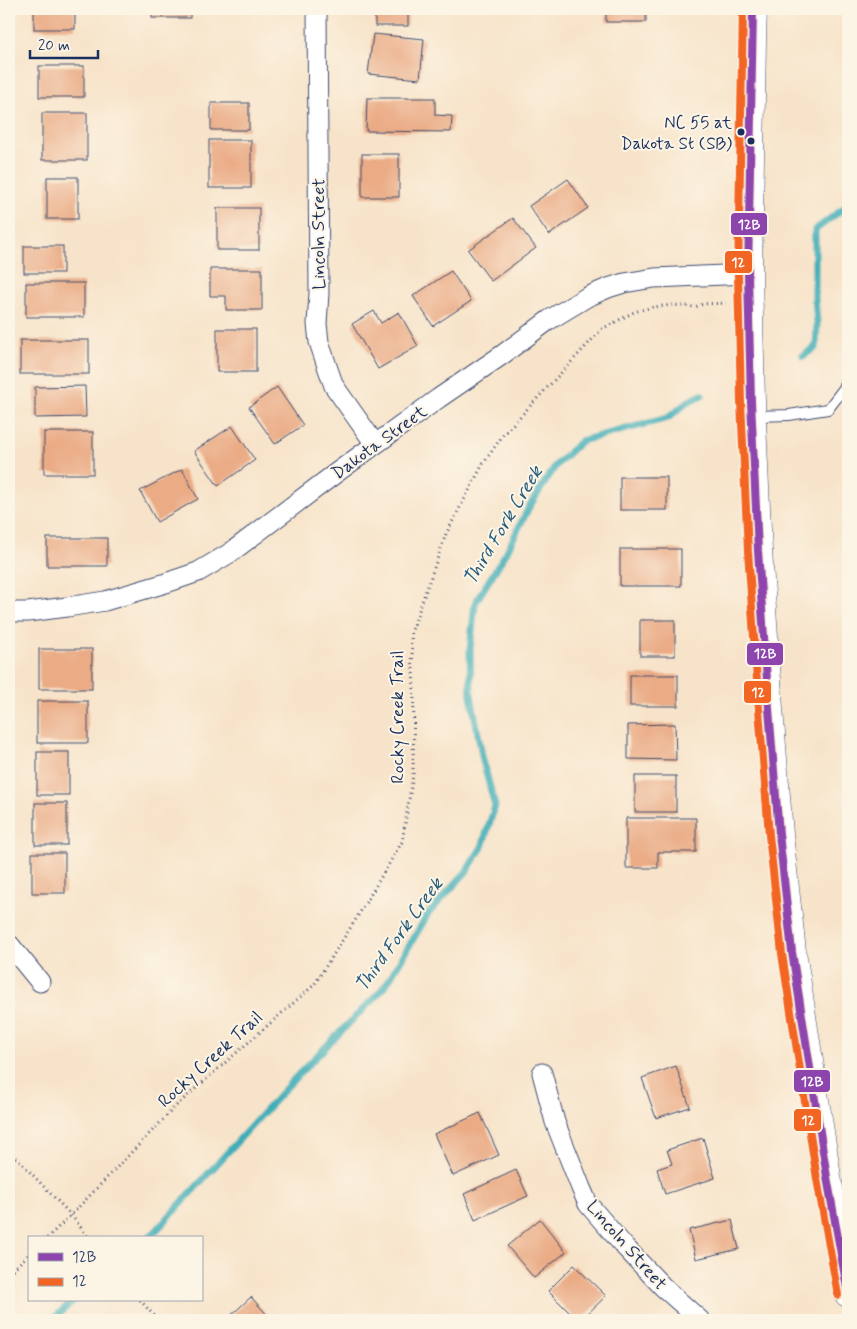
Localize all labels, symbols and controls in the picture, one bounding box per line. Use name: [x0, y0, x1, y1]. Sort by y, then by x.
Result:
scale bar: [30, 28, 98, 60]
text: 20 m: [38, 36, 70, 56]
place label: NC 55 at Dakota St (SB): [621, 112, 732, 155]
marker: NC 55 at Dakota St (SB): [736, 127, 746, 137]
unlabelled marker: [746, 136, 756, 146]
street label: Lincoln Street: [307, 178, 331, 290]
line badge: 12B: [730, 212, 768, 236]
text: 12B: [738, 216, 760, 234]
line badge: 12: [724, 250, 753, 274]
text: 12: [731, 254, 745, 272]
street label: Dakota Street: [327, 400, 433, 486]
water label: Third Fork Creek: [458, 460, 549, 590]
line badge: 12B: [746, 642, 784, 666]
text: 12B: [754, 645, 776, 663]
street label: Rocky Creek Trail: [386, 650, 410, 784]
line badge: 12: [743, 680, 772, 704]
text: 12: [751, 684, 765, 702]
water label: Third Fork Creek: [349, 872, 450, 997]
street label: Rocky Creek Trail: [153, 1006, 268, 1113]
line badge: 12B: [793, 1069, 831, 1093]
text: 12B: [801, 1073, 823, 1091]
line badge: 12: [793, 1108, 822, 1132]
text: 12: [801, 1112, 815, 1130]
street label: Lincoln Street: [581, 1196, 672, 1296]
legend: [28, 1236, 202, 1302]
text: 12B: [72, 1248, 96, 1268]
text: 12: [72, 1272, 87, 1292]

